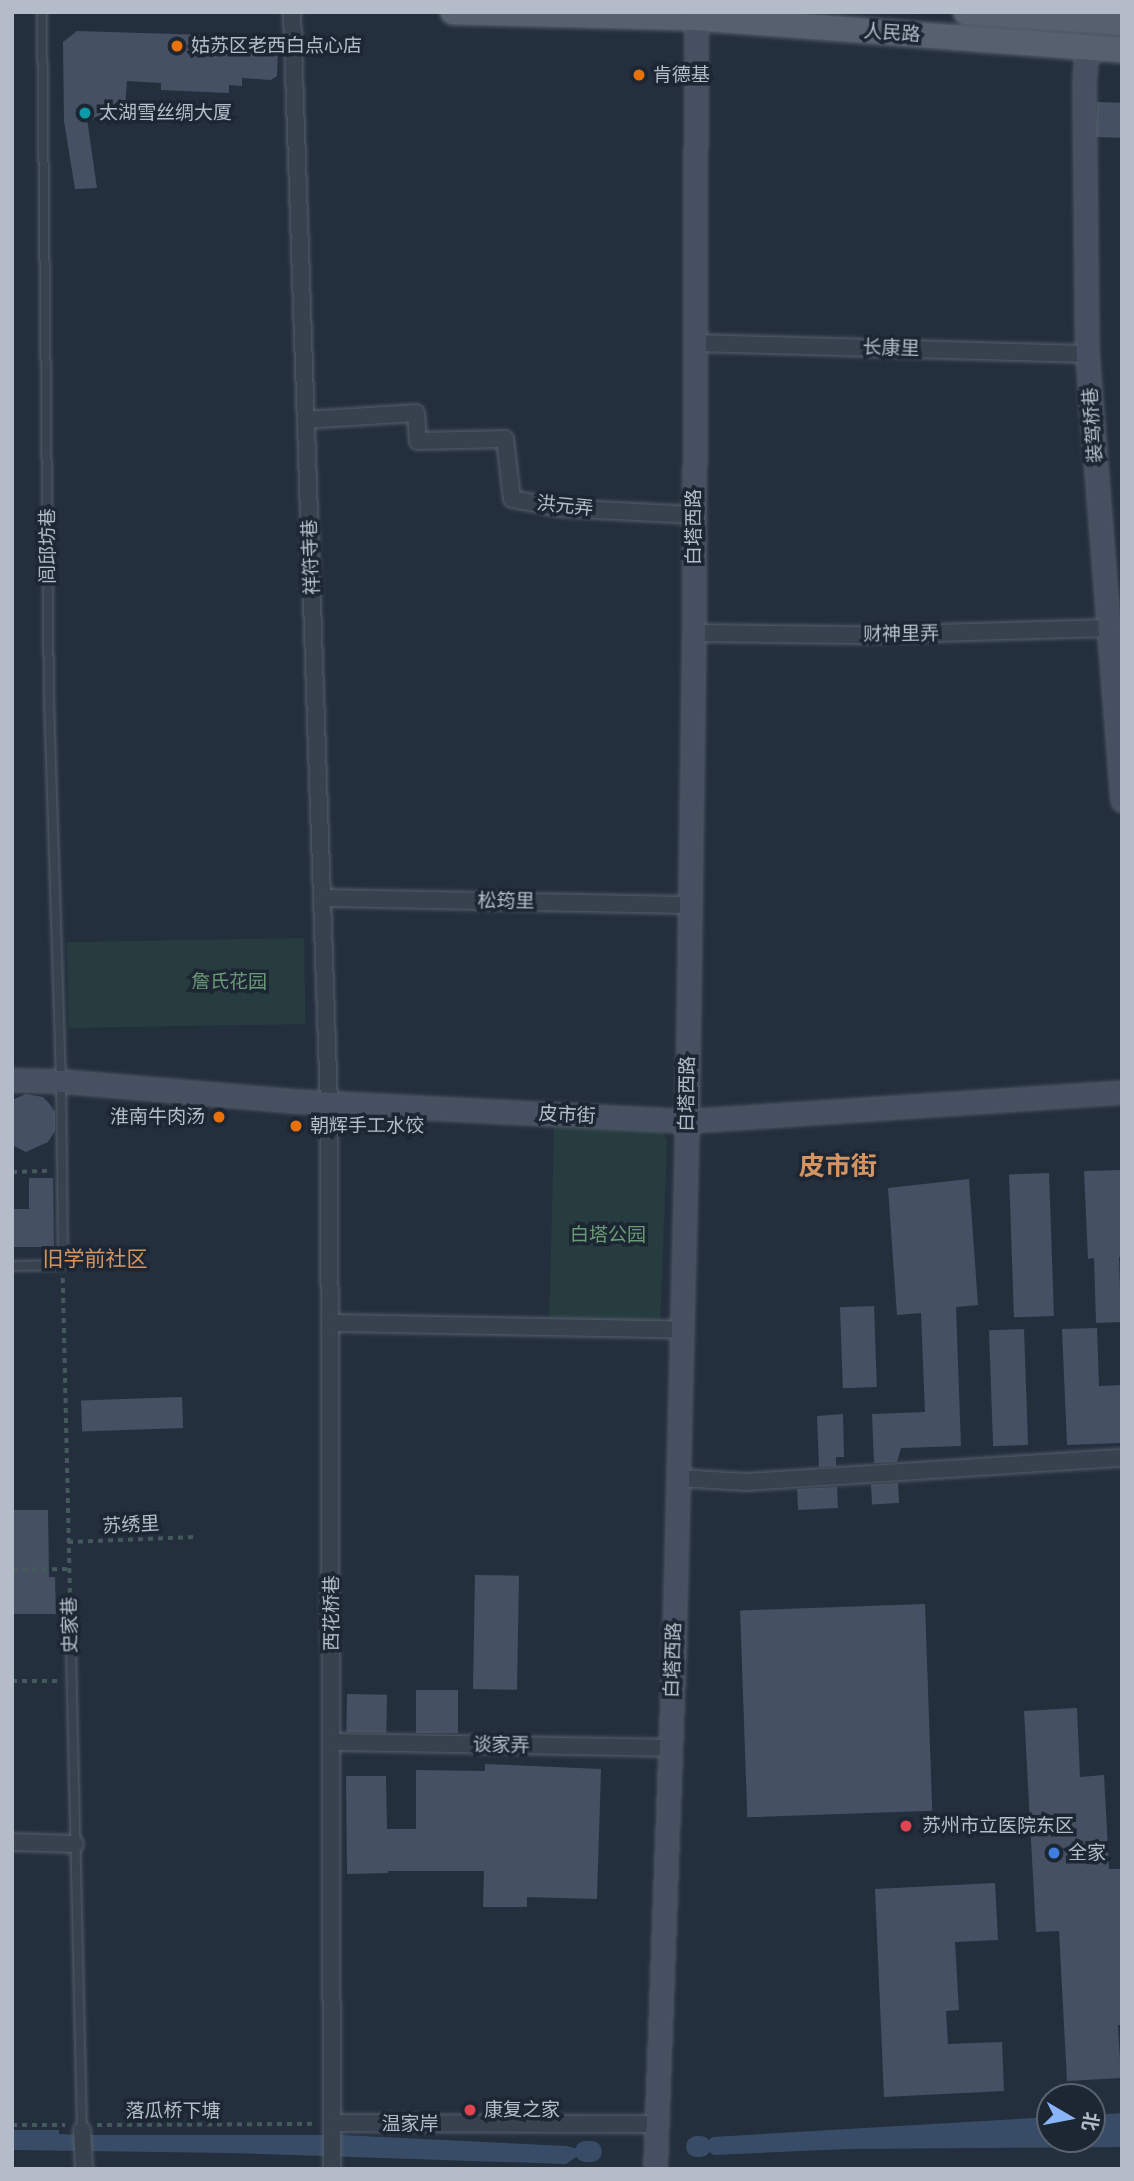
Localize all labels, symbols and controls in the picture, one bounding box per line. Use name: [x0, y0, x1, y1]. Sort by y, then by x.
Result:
street label: 人民路: [863, 20, 921, 46]
place label: 姑苏区老西白点心店: [191, 35, 362, 57]
marker: 姑苏区老西白点心店: [169, 38, 185, 54]
place label: 肯德基: [653, 64, 710, 86]
marker: 肯德基: [631, 67, 647, 83]
place label: 太湖雪丝绸大厦: [99, 102, 232, 124]
marker: 太湖雪丝绸大厦: [77, 105, 93, 121]
street label: 长康里: [862, 336, 920, 360]
street label: 装驾桥巷: [1079, 386, 1107, 464]
street label: 白塔西路: [683, 489, 705, 565]
street label: 洪元弄: [535, 492, 595, 520]
street label: 闾邱坊巷: [37, 508, 59, 584]
street label: 祥符寺巷: [298, 519, 324, 595]
street label: 财神里弄: [863, 622, 939, 646]
street label: 松筠里: [477, 889, 535, 913]
park label: 詹氏花园: [191, 971, 267, 993]
street label: 白塔西路: [675, 1056, 699, 1132]
street label: 皮市街: [538, 1102, 596, 1128]
place label: 淮南牛肉汤: [110, 1106, 205, 1128]
marker: 淮南牛肉汤: [211, 1109, 227, 1125]
place label: 朝辉手工水饺: [310, 1115, 424, 1137]
marker: 朝辉手工水饺: [288, 1118, 304, 1134]
district label: 皮市街: [799, 1151, 877, 1183]
park label: 白塔公园: [570, 1224, 646, 1246]
district label: 旧学前社区: [43, 1246, 147, 1272]
street label: 苏绣里: [102, 1512, 160, 1538]
street label: 西花桥巷: [321, 1575, 343, 1651]
street label: 史家巷: [58, 1596, 82, 1654]
street label: 白塔西路: [660, 1622, 686, 1698]
street label: 谈家弄: [472, 1733, 530, 1757]
place label: 苏州市立医院东区: [922, 1815, 1074, 1837]
marker: 苏州市立医院东区: [896, 1816, 916, 1836]
place label: 全家: [1068, 1842, 1106, 1864]
marker: 全家: [1046, 1845, 1062, 1861]
north arrow: [1036, 2083, 1106, 2153]
place label: 康复之家: [484, 2099, 560, 2121]
street label: 落瓜桥下塘: [126, 2100, 220, 2122]
marker: 康复之家: [462, 2102, 478, 2118]
text: 北: [1077, 2110, 1103, 2133]
street label: 温家岸: [382, 2113, 438, 2135]

